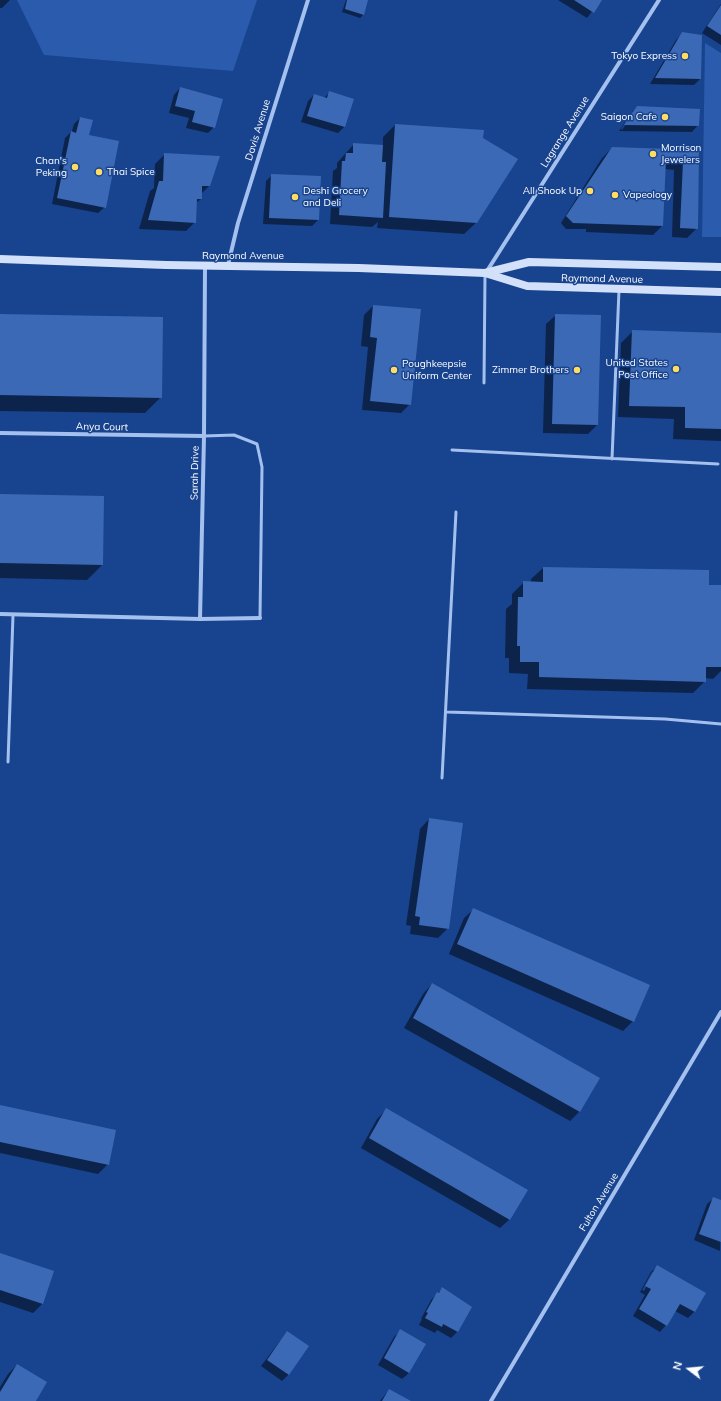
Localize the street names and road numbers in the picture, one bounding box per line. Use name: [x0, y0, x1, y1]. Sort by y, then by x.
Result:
street label: Lagrange Avenue: [538, 94, 592, 170]
street label: Davis Avenue: [243, 98, 273, 162]
street label: Raymond Avenue: [202, 250, 284, 262]
street label: Raymond Avenue: [561, 272, 643, 286]
street label: Anya Court: [76, 421, 128, 433]
street label: Sarah Drive: [189, 446, 201, 500]
street label: Fulton Avenue: [577, 1171, 621, 1233]

